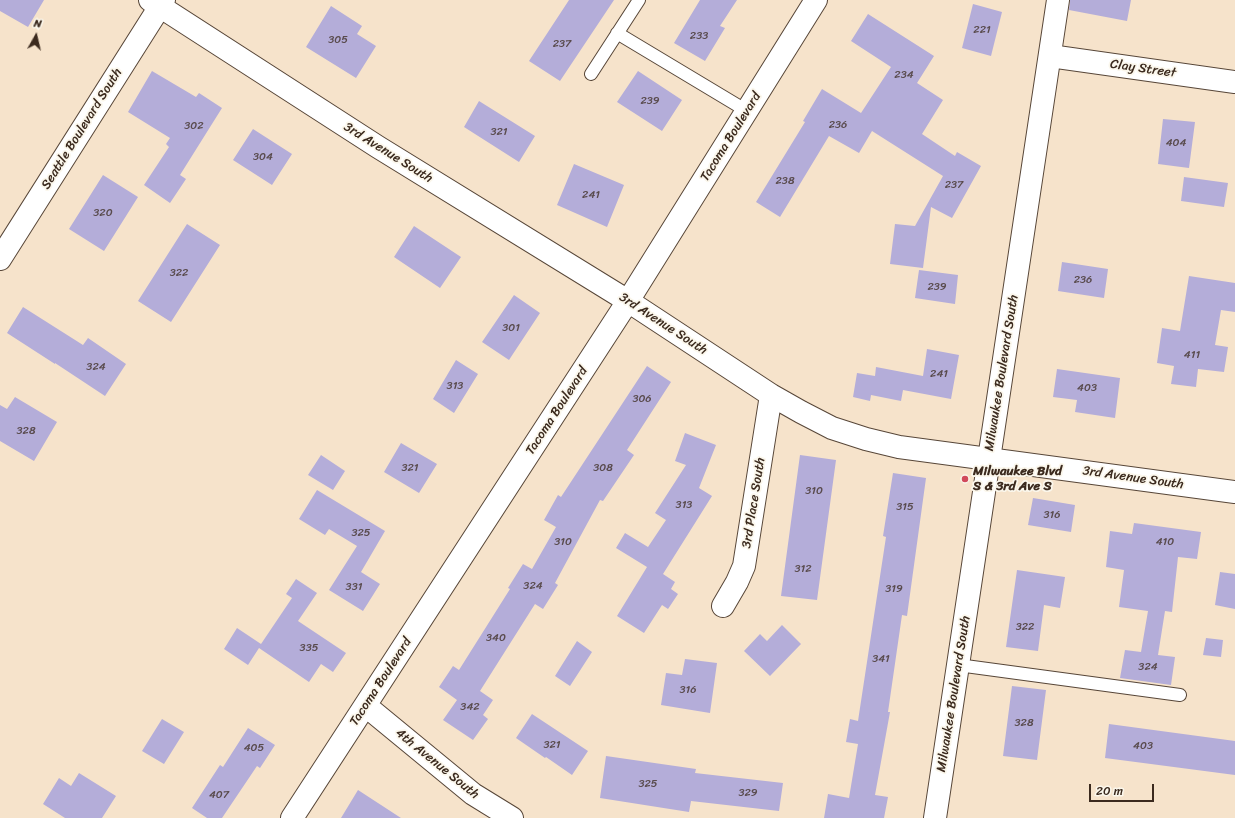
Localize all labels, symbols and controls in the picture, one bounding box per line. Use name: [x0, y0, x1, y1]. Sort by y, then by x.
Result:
text: N: [33, 14, 43, 34]
north arrow: [16, 16, 56, 56]
house number: 221: [973, 23, 991, 37]
house number: 233: [690, 29, 708, 43]
house number: 305: [328, 33, 348, 47]
house number: 237: [553, 37, 571, 51]
street label: Clay Street: [1109, 57, 1177, 81]
street label: Seattle Boulevard South: [38, 66, 126, 192]
house number: 234: [894, 68, 914, 82]
street label: Tacoma Boulevard: [697, 90, 765, 184]
house number: 239: [640, 94, 660, 108]
house number: 236: [829, 118, 847, 132]
house number: 302: [184, 119, 204, 133]
street label: 3rd Avenue South: [341, 119, 435, 187]
house number: 321: [490, 125, 508, 139]
house number: 404: [1166, 136, 1186, 150]
house number: 304: [253, 150, 273, 164]
house number: 238: [775, 174, 795, 188]
house number: 237: [945, 178, 963, 192]
house number: 241: [582, 188, 600, 202]
house number: 320: [93, 206, 113, 220]
house number: 322: [170, 266, 188, 280]
house number: 236: [1074, 273, 1092, 287]
house number: 239: [927, 280, 947, 294]
street label: 3rd Avenue South: [616, 290, 710, 358]
street label: Milwaukee Boulevard South: [982, 294, 1022, 452]
house number: 301: [502, 321, 520, 335]
house number: 411: [1184, 348, 1200, 362]
house number: 324: [86, 360, 106, 374]
street label: Tacoma Boulevard: [523, 364, 591, 458]
house number: 241: [930, 367, 948, 381]
house number: 313: [447, 379, 463, 393]
house number: 403: [1077, 381, 1097, 395]
house number: 306: [632, 392, 652, 406]
house number: 328: [16, 424, 36, 438]
street label: 3rd Place South: [739, 457, 769, 549]
house number: 321: [401, 461, 419, 475]
house number: 308: [593, 461, 613, 475]
street label: 3rd Avenue South: [1082, 463, 1184, 493]
place label: Milwaukee Blvd S & 3rd Ave S: [973, 464, 1062, 495]
marker: Milwaukee Blvd S & 3rd Ave S: [960, 474, 970, 484]
house number: 310: [805, 484, 823, 498]
house number: 313: [676, 498, 692, 512]
house number: 315: [896, 500, 914, 514]
house number: 316: [1043, 508, 1061, 522]
house number: 325: [351, 526, 371, 540]
house number: 310: [554, 535, 572, 549]
house number: 410: [1156, 535, 1174, 549]
house number: 312: [794, 562, 812, 576]
house number: 324: [523, 579, 543, 593]
house number: 331: [346, 580, 362, 594]
house number: 319: [885, 582, 903, 596]
street label: Milwaukee Boulevard South: [934, 615, 974, 773]
house number: 322: [1016, 620, 1034, 634]
house number: 340: [486, 631, 506, 645]
street label: Tacoma Boulevard: [347, 635, 415, 729]
house number: 335: [300, 641, 318, 655]
house number: 341: [872, 652, 890, 666]
house number: 324: [1138, 660, 1158, 674]
house number: 316: [679, 683, 697, 697]
house number: 342: [460, 700, 480, 714]
house number: 328: [1014, 716, 1034, 730]
street label: 4th Avenue South: [392, 725, 482, 803]
house number: 321: [543, 738, 561, 752]
house number: 403: [1133, 739, 1153, 753]
house number: 405: [244, 741, 264, 755]
scale bar: [1091, 776, 1156, 802]
house number: 325: [638, 777, 658, 791]
text: 20 m: [1096, 780, 1123, 802]
house number: 329: [738, 786, 758, 800]
house number: 407: [209, 788, 229, 802]

